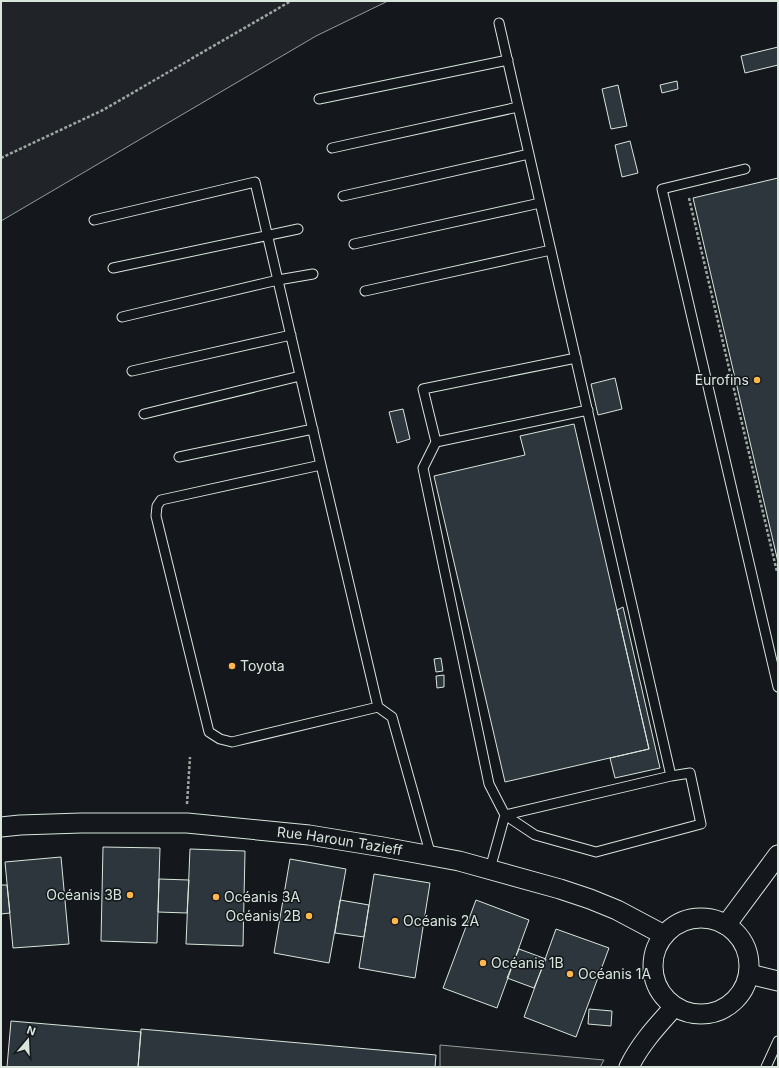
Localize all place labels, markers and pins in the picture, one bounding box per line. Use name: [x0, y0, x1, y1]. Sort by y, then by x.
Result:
place label: Eurofins: [695, 371, 749, 388]
marker: Eurofins: [752, 375, 762, 385]
place label: Toyota: [240, 657, 285, 674]
marker: Toyota: [227, 661, 237, 671]
place label: Océanis 3B: [46, 886, 122, 903]
place label: Océanis 3A: [224, 888, 301, 905]
marker: Océanis 3B: [125, 890, 135, 900]
marker: Océanis 3A: [211, 892, 221, 902]
place label: Océanis 2B: [225, 907, 301, 924]
marker: Océanis 2B: [304, 911, 314, 921]
place label: Océanis 2A: [403, 912, 479, 929]
marker: Océanis 2A: [390, 916, 400, 926]
place label: Océanis 1B: [491, 954, 564, 971]
marker: Océanis 1B: [478, 958, 488, 968]
place label: Océanis 1A: [578, 965, 652, 982]
marker: Océanis 1A: [565, 969, 575, 979]

